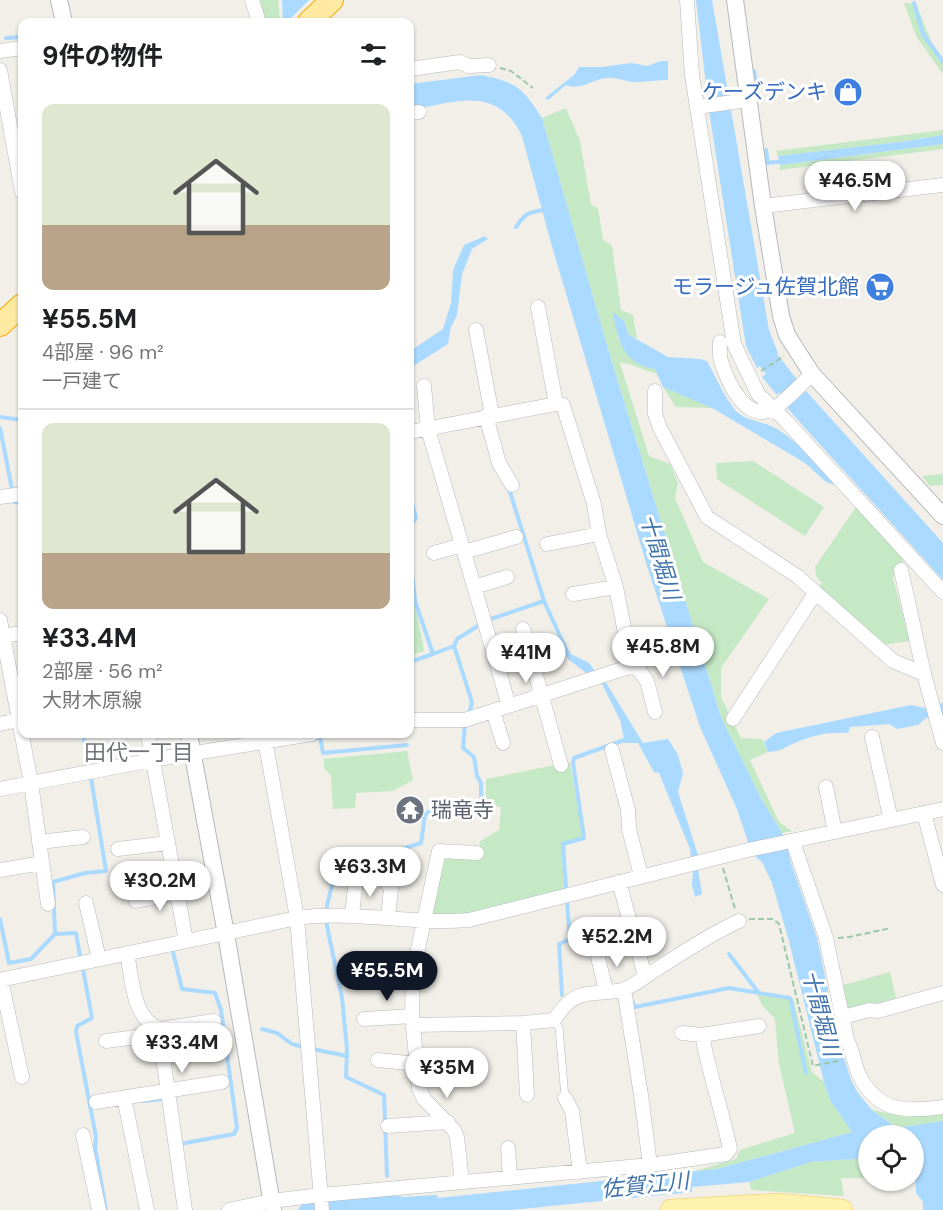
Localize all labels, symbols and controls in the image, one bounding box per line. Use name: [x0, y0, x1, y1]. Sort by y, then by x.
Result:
icon: filters: [357, 38, 390, 71]
text: 9件の物件: [42, 39, 163, 73]
shop icon: ケーズデンキ: [832, 76, 864, 108]
place label: ケーズデンキ: [702, 78, 827, 106]
icon: home: [162, 143, 270, 251]
pin: ¥46.5M: [806, 161, 904, 212]
text: ¥46.5M: [818, 167, 892, 193]
supermarket icon: モラージュ佐賀北館: [864, 271, 896, 303]
place label: モラージュ佐賀北館: [672, 273, 859, 301]
text: ¥55.5M: [42, 302, 137, 336]
text: 4部屋 · 96 m²: [42, 339, 164, 365]
text: 一戸建て: [42, 368, 122, 394]
icon: home: [162, 462, 270, 570]
water label: 十間堀川: [633, 511, 687, 605]
text: ¥33.4M: [42, 621, 137, 655]
pin: ¥45.8M: [614, 627, 712, 678]
pin: ¥41M: [490, 633, 562, 684]
text: ¥45.8M: [626, 633, 700, 659]
text: ¥41M: [501, 639, 552, 665]
text: 2部屋 · 56 m²: [42, 658, 163, 684]
text: 大財木原線: [42, 687, 142, 713]
district label: 田代一丁目: [84, 738, 194, 767]
temple icon: 瑞竜寺: [394, 794, 426, 826]
place label: 瑞竜寺: [431, 796, 494, 824]
pin: ¥63.3M: [321, 847, 419, 898]
text: ¥63.3M: [334, 853, 406, 879]
pin: ¥30.2M: [111, 861, 209, 912]
text: ¥30.2M: [124, 867, 196, 893]
pin: ¥52.2M: [568, 917, 666, 968]
text: ¥52.2M: [581, 923, 653, 949]
pin: ¥55.5M: [338, 951, 436, 1002]
text: ¥55.5M: [350, 957, 424, 983]
water label: 十間堀川: [796, 967, 847, 1061]
pin: ¥33.4M: [133, 1023, 231, 1074]
text: ¥33.4M: [146, 1029, 218, 1055]
pin: ¥35M: [411, 1048, 483, 1099]
text: ¥35M: [419, 1054, 475, 1080]
map controls: [858, 1125, 924, 1191]
button: locate: [858, 1125, 924, 1191]
water label: 佐賀江川: [600, 1166, 692, 1204]

